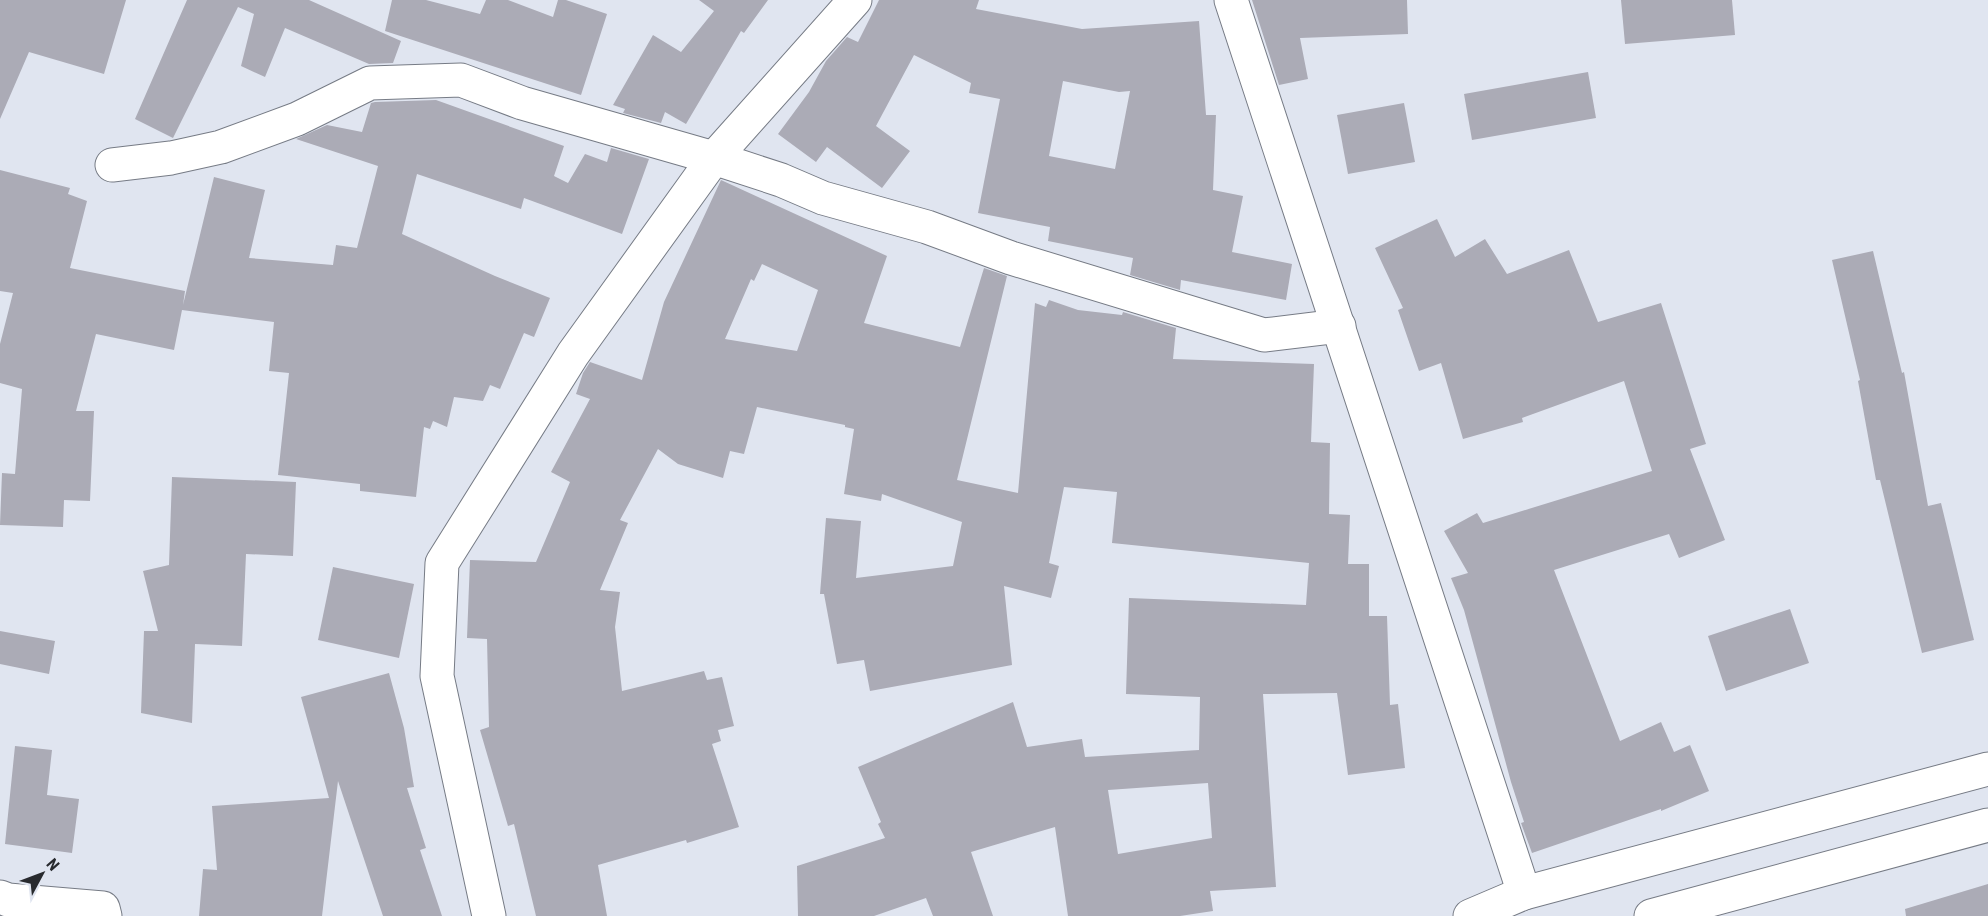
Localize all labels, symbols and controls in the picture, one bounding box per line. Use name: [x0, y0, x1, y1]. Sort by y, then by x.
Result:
north arrow: [12, 844, 72, 904]
text: N: [43, 855, 63, 874]

